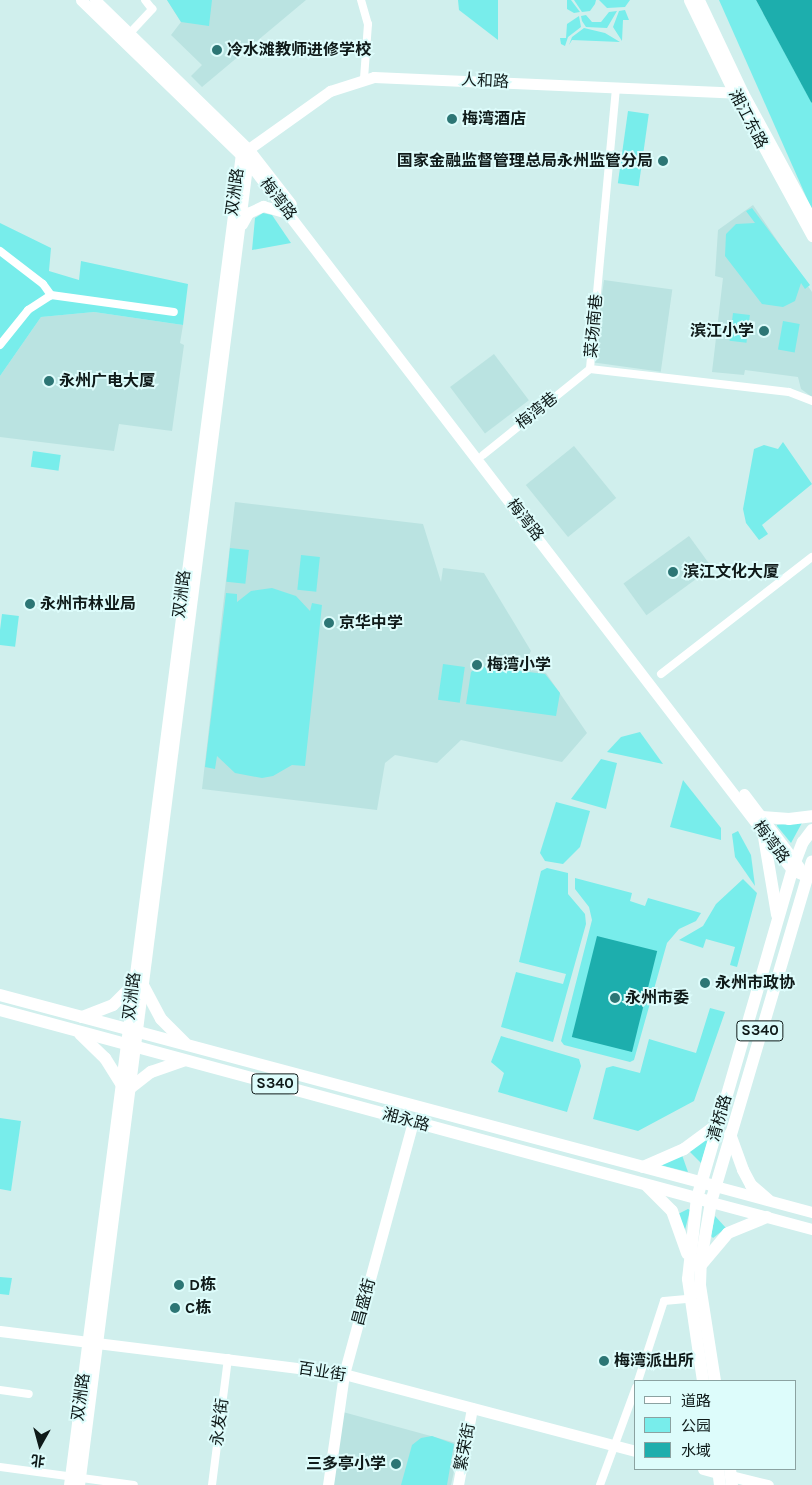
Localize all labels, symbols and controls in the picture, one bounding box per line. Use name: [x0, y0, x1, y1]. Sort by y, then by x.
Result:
place label: 冷水滩教师进修学校: [227, 40, 371, 60]
marker: 冷水滩教师进修学校: [211, 44, 223, 56]
street label: 人和路: [461, 70, 509, 92]
street label: 湘江东路: [725, 86, 771, 152]
place label: 梅湾酒店: [462, 109, 526, 129]
marker: 梅湾酒店: [446, 113, 458, 125]
place label: 国家金融监督管理总局永州监管分局: [397, 151, 653, 171]
marker: 国家金融监督管理总局永州监管分局: [657, 155, 669, 167]
street label: 双洲路: [222, 167, 248, 217]
street label: 梅湾路: [256, 174, 300, 224]
street label: 菜场南巷: [582, 293, 606, 359]
place label: 滨江小学: [690, 321, 754, 341]
marker: 滨江小学: [758, 325, 770, 337]
place label: 永州广电大厦: [59, 371, 155, 391]
marker: 永州广电大厦: [43, 375, 55, 387]
street label: 梅湾巷: [512, 388, 562, 434]
street label: 梅湾路: [503, 495, 547, 545]
place label: 滨江文化大厦: [683, 562, 779, 582]
marker: 滨江文化大厦: [667, 566, 679, 578]
street label: 双洲路: [170, 569, 194, 619]
place label: 永州市林业局: [40, 594, 136, 614]
marker: 永州市林业局: [24, 598, 36, 610]
place label: 京华中学: [339, 613, 403, 633]
marker: 京华中学: [323, 617, 335, 629]
place label: 梅湾小学: [487, 655, 551, 675]
marker: 梅湾小学: [471, 659, 483, 671]
street label: 梅湾路: [749, 817, 793, 867]
street label: 双洲路: [120, 971, 144, 1021]
place label: 永州市政协: [715, 973, 795, 993]
marker: 永州市政协: [699, 977, 711, 989]
place label: 永州市委: [625, 988, 689, 1008]
marker: 永州市委: [609, 992, 621, 1004]
road number: S340: [736, 1018, 784, 1044]
road number: S340: [251, 1072, 299, 1096]
street label: 清桥路: [704, 1092, 736, 1144]
street label: 湘永路: [380, 1105, 432, 1135]
place label: D栋: [189, 1275, 216, 1295]
street label: 昌盛街: [349, 1276, 379, 1328]
marker: D栋: [173, 1279, 185, 1291]
place label: C栋: [185, 1298, 211, 1318]
marker: C栋: [169, 1302, 181, 1314]
place label: 梅湾派出所: [614, 1351, 694, 1371]
marker: 梅湾派出所: [598, 1355, 610, 1367]
street label: 百业街: [297, 1359, 347, 1385]
street label: 双洲路: [68, 1372, 94, 1422]
legend: [634, 1380, 797, 1470]
text: 道路: [681, 1392, 711, 1410]
street label: 永发街: [208, 1397, 232, 1447]
text: 公园: [681, 1417, 711, 1435]
north arrow: [15, 1420, 65, 1470]
street label: 繁荣街: [451, 1422, 479, 1472]
text: 水域: [681, 1442, 711, 1460]
text: 北: [30, 1451, 46, 1470]
place label: 三多亭小学: [306, 1454, 386, 1474]
marker: 三多亭小学: [390, 1458, 402, 1470]

